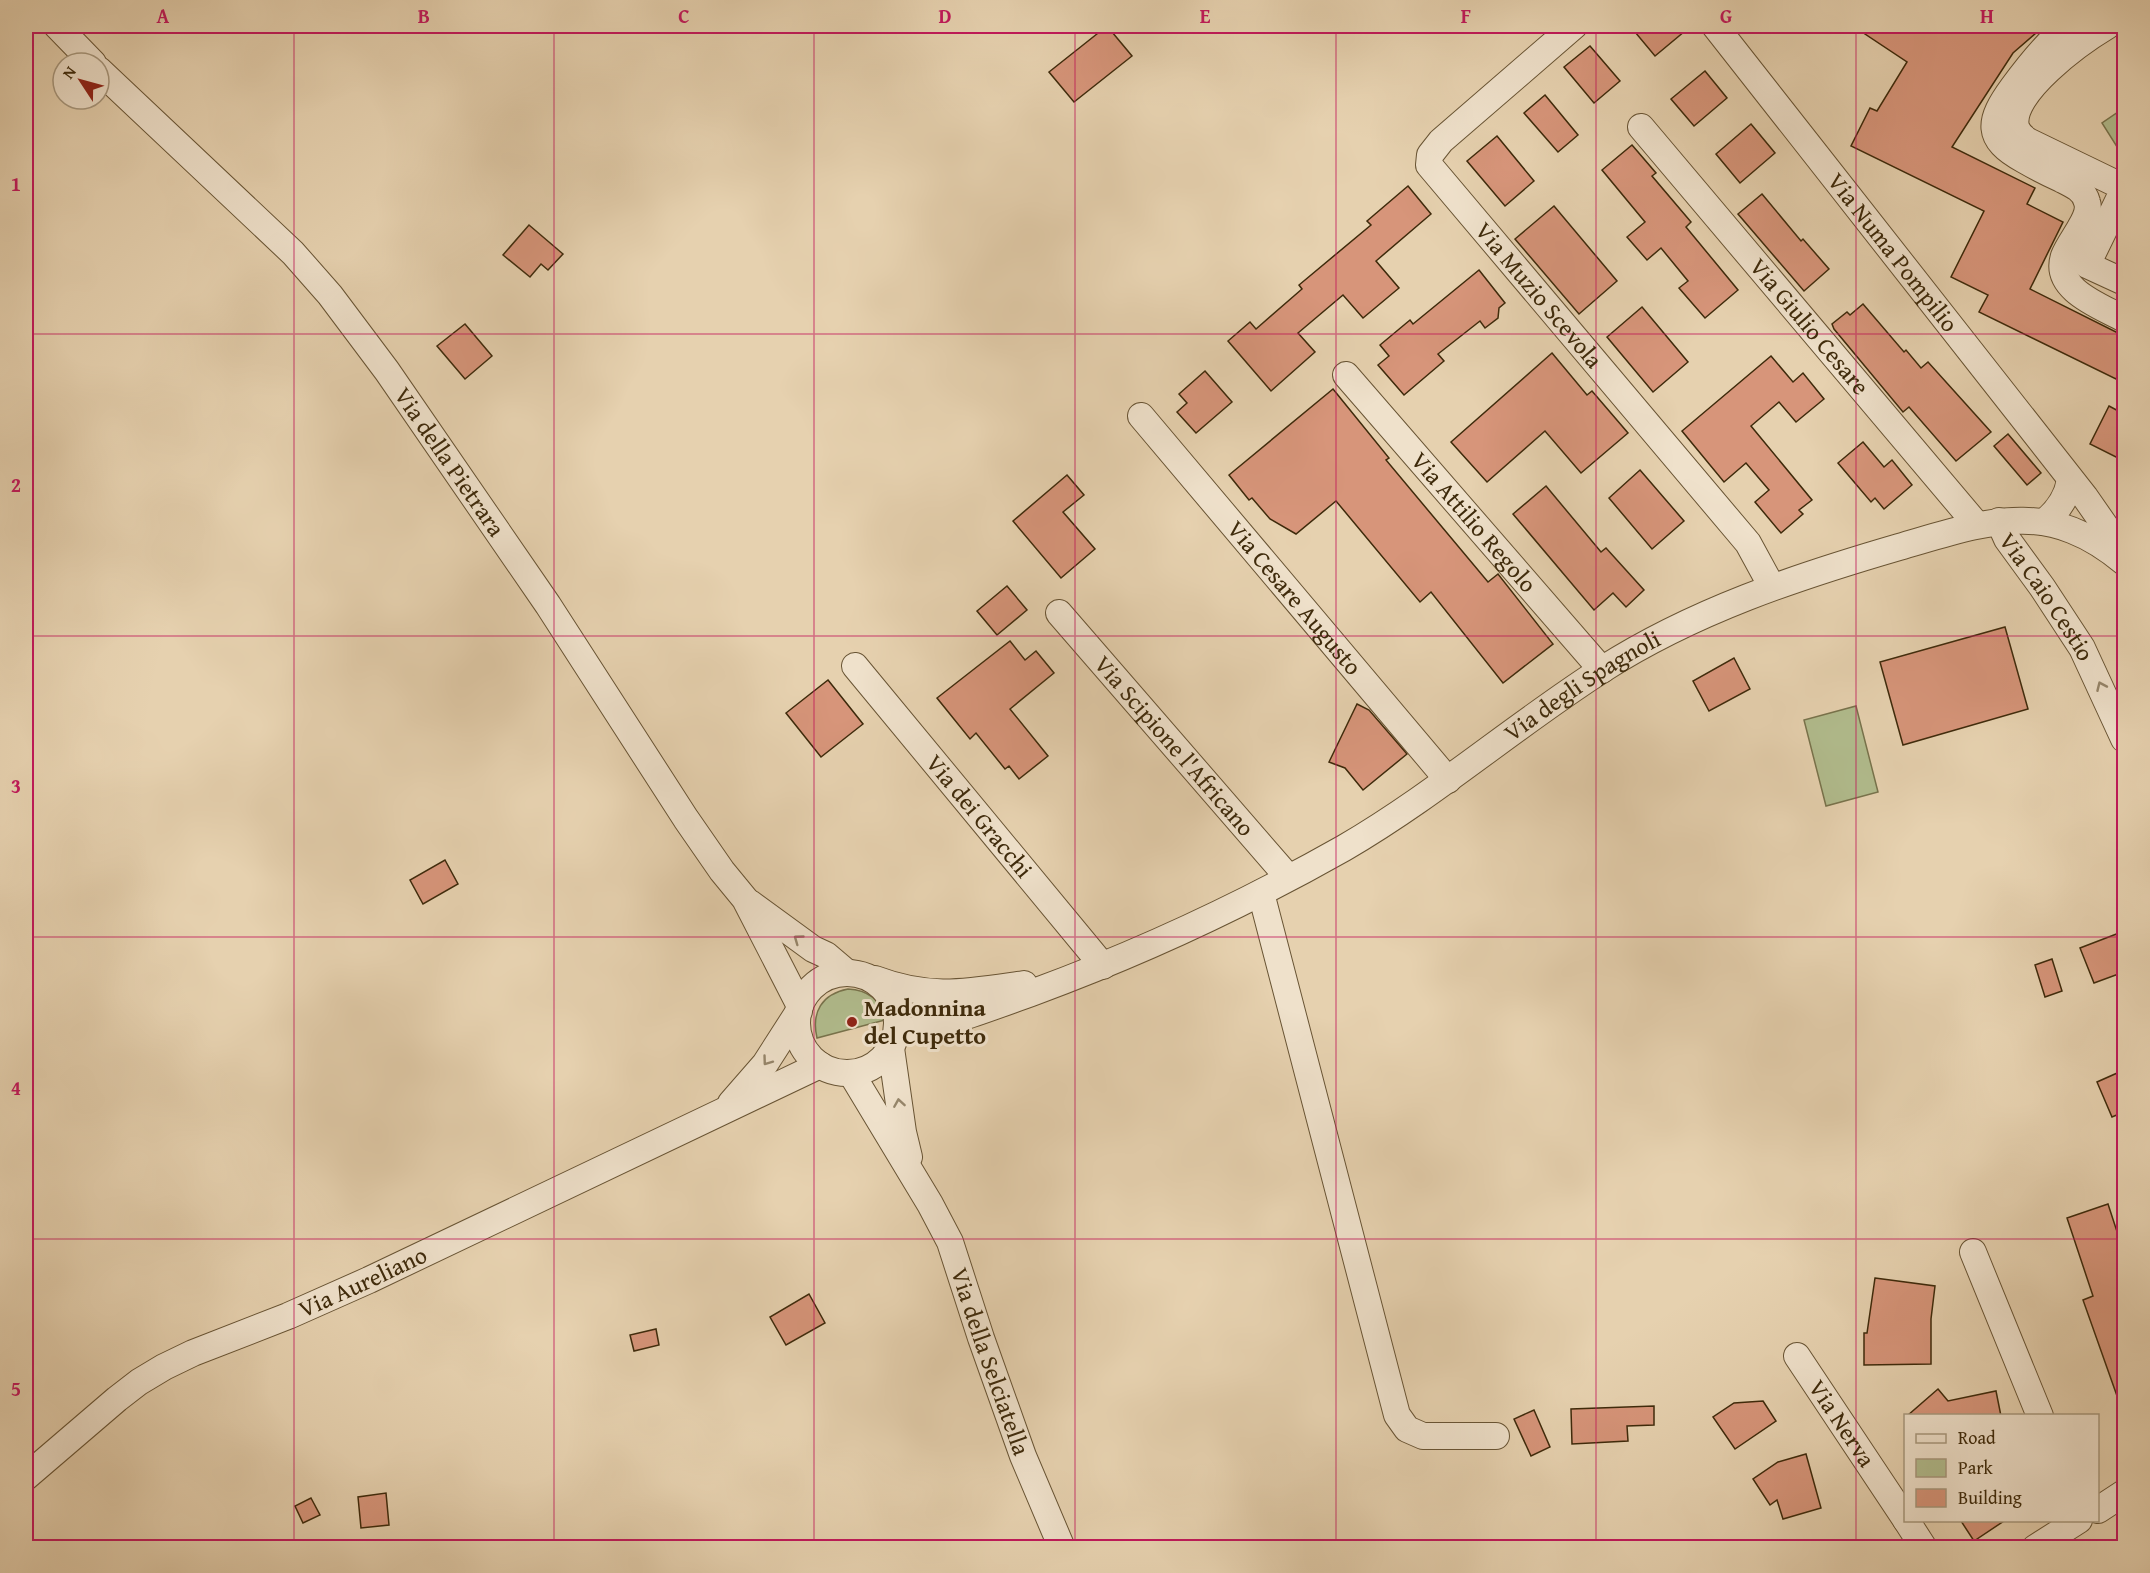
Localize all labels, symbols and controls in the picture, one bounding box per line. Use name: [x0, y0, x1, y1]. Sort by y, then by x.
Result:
text: A: [157, 1, 170, 30]
text: B: [418, 1, 430, 30]
text: C: [678, 1, 690, 30]
text: D: [938, 1, 952, 30]
text: E: [1200, 1, 1211, 30]
text: F: [1461, 1, 1471, 30]
text: G: [1720, 1, 1732, 30]
text: H: [1980, 1, 1994, 30]
north arrow: [51, 51, 111, 111]
text: N: [56, 61, 82, 84]
street label: Via Numa Pompilio: [1820, 165, 1967, 339]
text: 1: [11, 169, 21, 198]
street label: Via Muzio Scevola: [1467, 214, 1612, 376]
street label: Via Giulio Cesare: [1742, 250, 1878, 402]
street label: Via della Pietrara: [386, 380, 514, 544]
street label: Via Attilio Regolo: [1403, 444, 1545, 600]
text: 2: [11, 470, 21, 499]
street label: Via Cesare Augusto: [1219, 513, 1370, 683]
street label: Via Caio Cestio: [1991, 525, 2104, 666]
street label: Via degli Spagnoli: [1496, 621, 1667, 750]
street label: Via Scipione l'Africano: [1086, 647, 1263, 844]
one-way arrow: [2096, 681, 2108, 692]
street label: Via dei Gracchi: [918, 746, 1042, 886]
text: 3: [11, 771, 21, 800]
one-way arrow: [794, 935, 805, 946]
place label: Madonnina del Cupetto: [864, 990, 986, 1053]
marker: Madonnina del Cupetto: [845, 1015, 859, 1029]
one-way arrow: [764, 1054, 775, 1065]
text: 4: [11, 1073, 21, 1102]
one-way arrow: [893, 1098, 905, 1107]
street label: Via Aureliano: [293, 1237, 433, 1326]
street label: Via della Selciatella: [942, 1263, 1040, 1461]
street label: Via Nerva: [1800, 1372, 1885, 1475]
text: 5: [11, 1374, 21, 1403]
legend: [1904, 1414, 2099, 1522]
text: Road: [1958, 1424, 1996, 1451]
text: Park: [1958, 1454, 1994, 1481]
text: Building: [1958, 1484, 2022, 1511]

